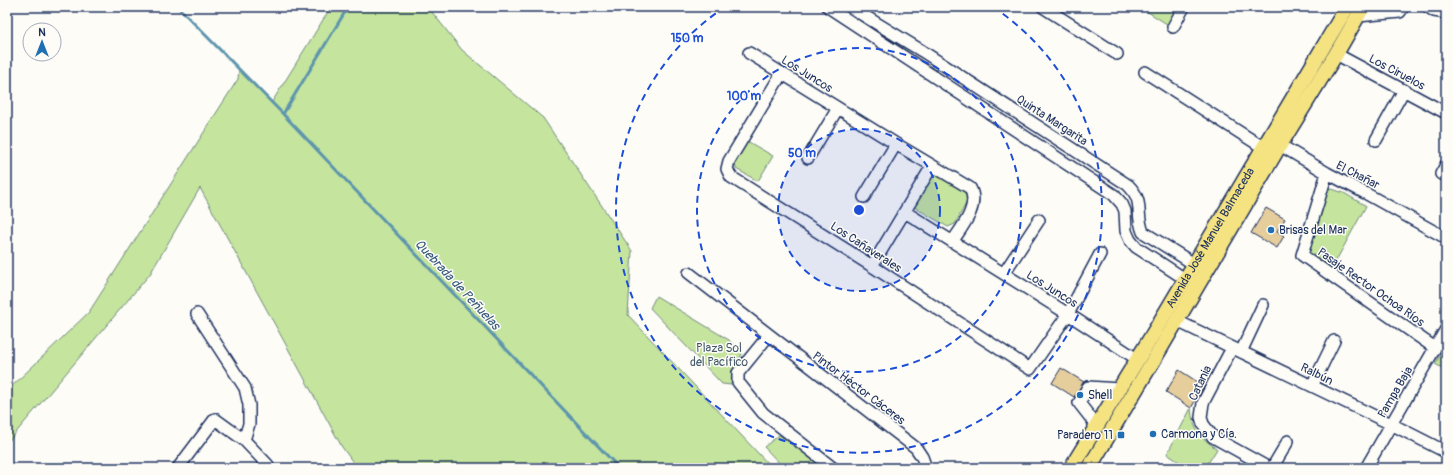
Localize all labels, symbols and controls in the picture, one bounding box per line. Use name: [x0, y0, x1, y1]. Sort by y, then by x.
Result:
north arrow: [22, 22, 62, 62]
text: N: [38, 26, 46, 39]
text: 150 m: [671, 31, 704, 46]
street label: Los Ciruelos: [1366, 51, 1428, 94]
street label: Los Juncos: [778, 53, 836, 96]
text: 100 m: [727, 89, 762, 104]
street label: Quinta Margarita: [1013, 92, 1091, 149]
text: 50 m: [788, 146, 816, 161]
street label: El Chañar: [1333, 158, 1383, 193]
street label: Avenida José Manuel Balmaceda: [1163, 165, 1258, 311]
centre of rings: [852, 203, 866, 217]
street label: Los Cañaverales: [827, 219, 905, 276]
place label: Brisas del Mar: [1279, 223, 1348, 238]
marker: Brisas del Mar: [1266, 225, 1276, 235]
water label: Quebrada de Peñuelas: [411, 236, 505, 335]
street label: Pasaje Rector Ochoa Ríos: [1314, 245, 1428, 330]
street label: Los Juncos: [1023, 268, 1081, 311]
park label: Plaza Sol del Pacífico: [690, 341, 749, 370]
street label: Pintor Héctor Cáceres: [809, 349, 908, 428]
street label: Ralbún: [1298, 360, 1336, 389]
street label: Catania: [1186, 363, 1215, 403]
street label: Pampa Baja: [1375, 363, 1416, 421]
place label: Shell: [1088, 388, 1112, 403]
marker: Shell: [1075, 390, 1085, 400]
place label: Carmona y Cía.: [1161, 427, 1237, 442]
place label: Paradero 11: [1057, 428, 1113, 443]
marker: Carmona y Cía.: [1148, 429, 1158, 439]
marker: Paradero 11: [1116, 430, 1126, 440]

